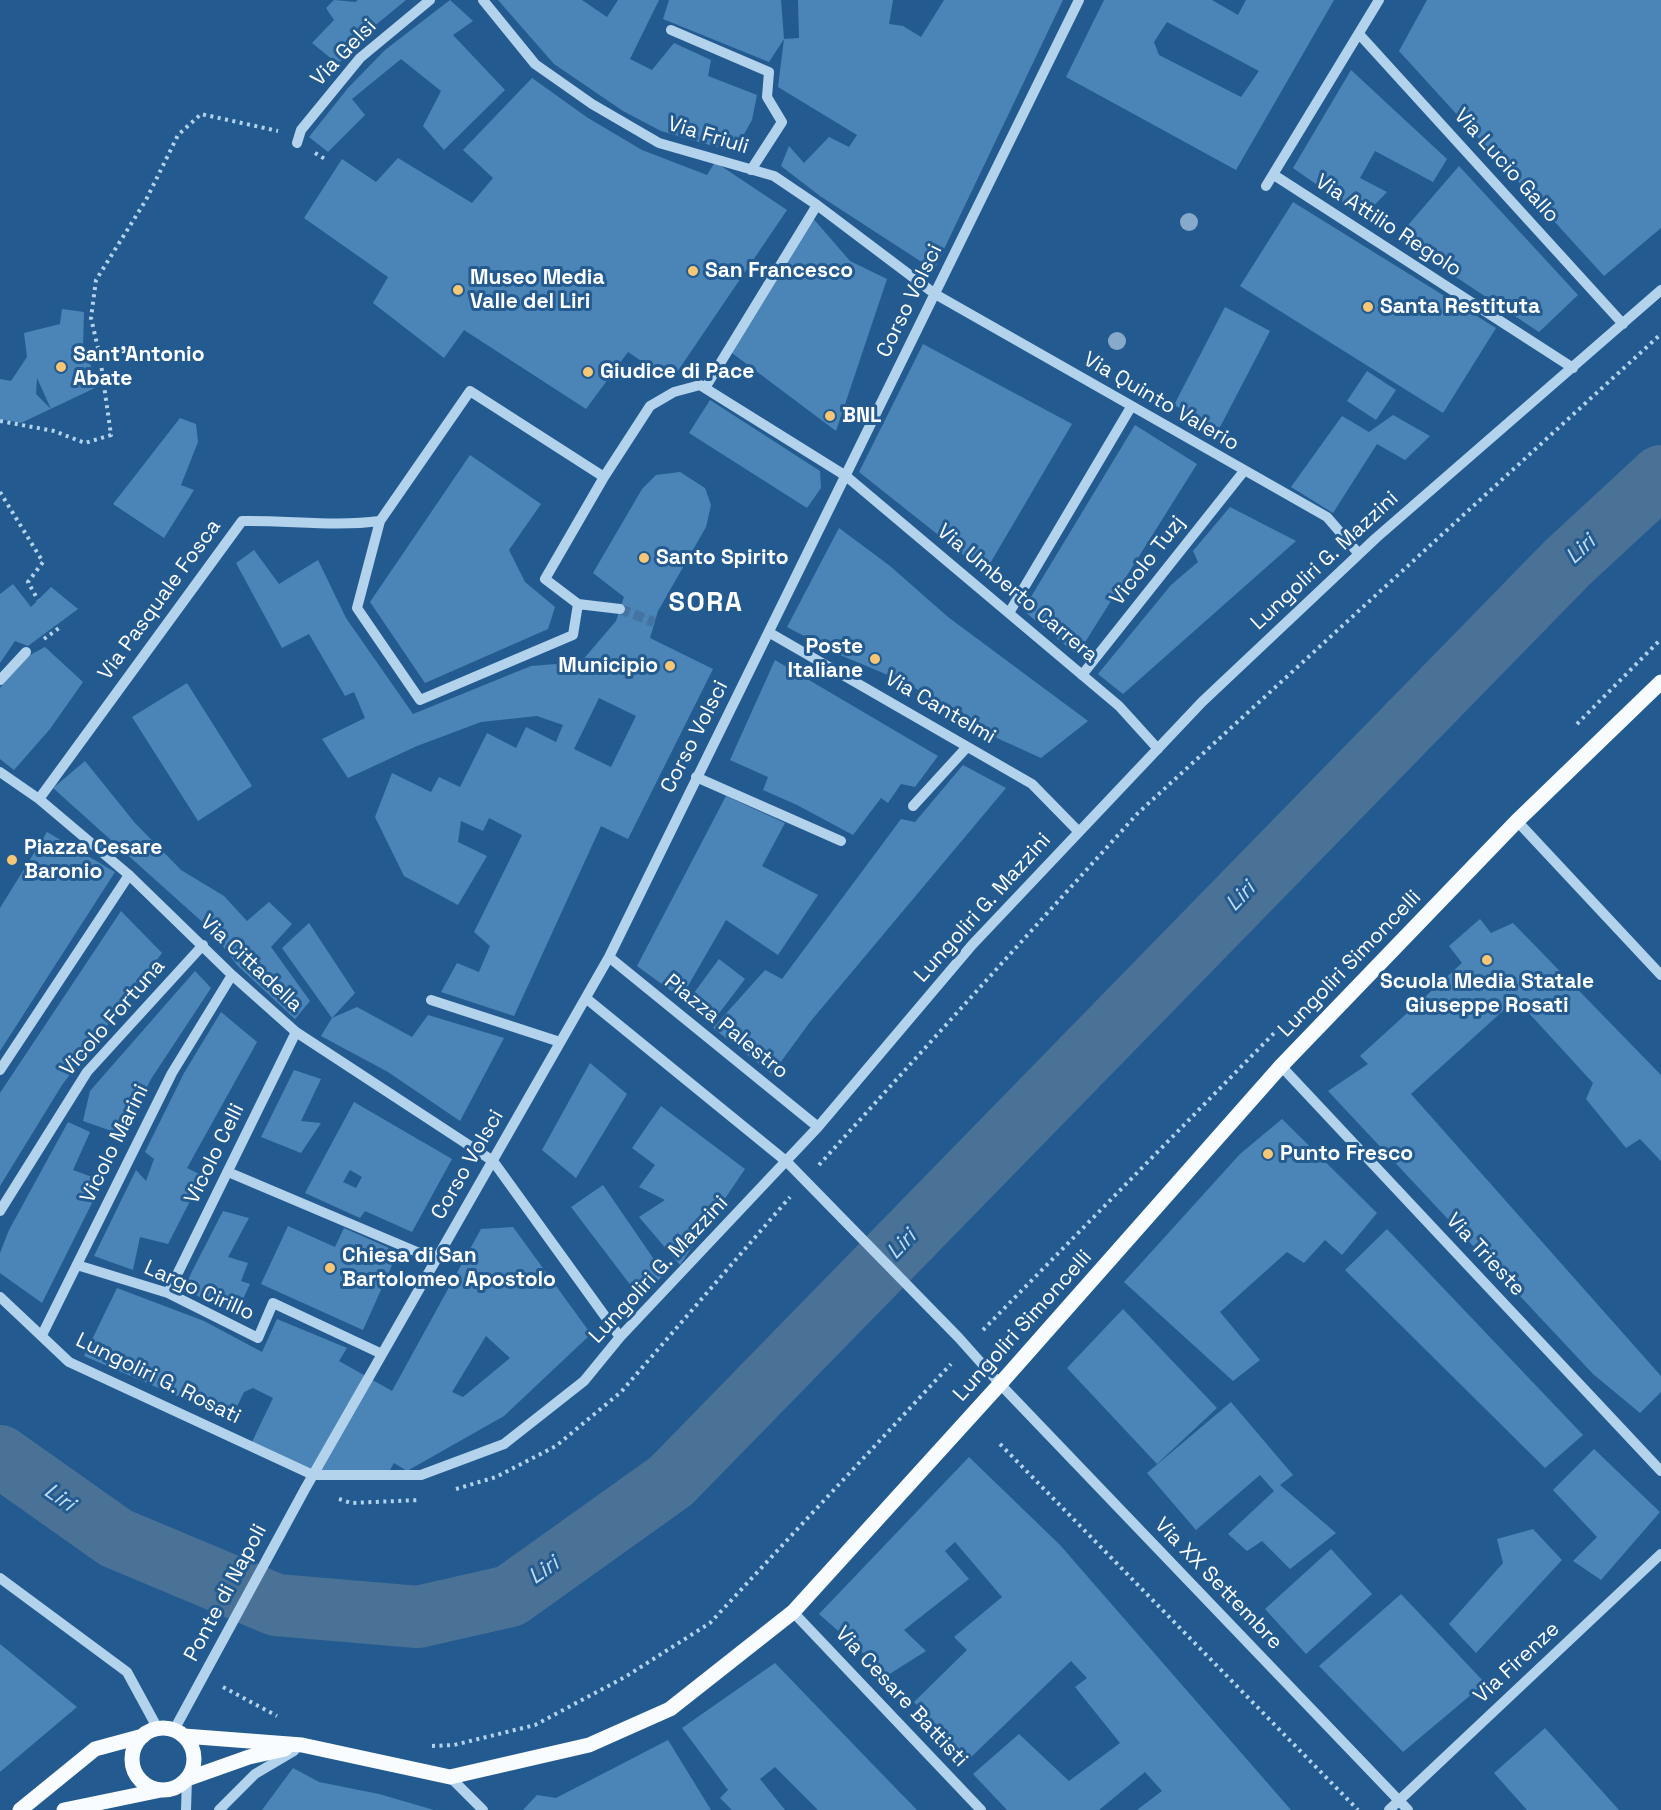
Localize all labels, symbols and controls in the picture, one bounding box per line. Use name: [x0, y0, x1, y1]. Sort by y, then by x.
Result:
street label: Via Gelsi: [306, 14, 382, 92]
street label: Via Lucio Gallo: [1448, 104, 1564, 228]
street label: Via Friuli: [665, 112, 751, 160]
street label: Via Attilio Regolo: [1310, 169, 1466, 283]
street label: Corso Volsci: [872, 240, 948, 362]
place label: San Francesco: [705, 258, 853, 284]
marker: San Francesco: [686, 264, 700, 278]
place label: Museo Media Valle del Liri: [470, 265, 605, 315]
marker: Museo Media Valle del Liri: [451, 283, 465, 297]
place label: Santa Restituta: [1380, 294, 1540, 320]
marker: Santa Restituta: [1361, 300, 1375, 314]
place label: Sant’Antonio Abate: [73, 342, 205, 392]
street label: Via Quinto Valerio: [1079, 347, 1243, 457]
place label: Giudice di Pace: [600, 359, 754, 385]
marker: Sant’Antonio Abate: [54, 360, 68, 374]
marker: Giudice di Pace: [581, 365, 595, 379]
place label: BNL: [842, 403, 881, 429]
marker: BNL: [823, 409, 837, 423]
street label: Lungoliri G. Mazzini: [1246, 486, 1404, 636]
street label: Vicolo Tuzj: [1105, 511, 1191, 611]
street label: Via Pasquale Fosca: [93, 515, 227, 685]
street label: Via Umberto Carrera: [931, 519, 1103, 669]
water label: Liri: [1561, 530, 1601, 570]
place label: Santo Spirito: [656, 545, 789, 571]
marker: Santo Spirito: [637, 551, 651, 565]
district label: SORA: [669, 588, 743, 620]
place label: Poste Italiane: [787, 634, 863, 684]
marker: Poste Italiane: [868, 652, 882, 666]
place label: Municipio: [558, 653, 658, 679]
marker: Municipio: [663, 659, 677, 673]
street label: Via Cantelmi: [880, 666, 1000, 750]
street label: Corso Volsci: [656, 677, 734, 797]
street label: Lungoliri G. Mazzini: [909, 828, 1057, 988]
place label: Piazza Cesare Baronio: [24, 835, 162, 885]
marker: Piazza Cesare Baronio: [5, 853, 19, 867]
water label: Liri: [1221, 877, 1261, 917]
street label: Lungoliri Simoncelli: [1273, 885, 1427, 1043]
street label: Via Cittadella: [195, 910, 307, 1018]
marker: Scuola Media Statale Giuseppe Rosati: [1480, 953, 1494, 967]
street label: Vicolo Fortuna: [55, 954, 171, 1082]
street label: Piazza Palestro: [659, 969, 793, 1085]
place label: Scuola Media Statale Giuseppe Rosati: [1380, 969, 1594, 1019]
street label: Vicolo Marini: [76, 1081, 154, 1207]
street label: Vicolo Celli: [180, 1100, 250, 1208]
street label: Corso Volsci: [426, 1106, 510, 1224]
place label: Punto Fresco: [1280, 1141, 1413, 1167]
marker: Punto Fresco: [1261, 1147, 1275, 1161]
street label: Lungoliri G. Mazzini: [584, 1191, 734, 1349]
street label: Via Trieste: [1440, 1208, 1530, 1302]
water label: Liri: [882, 1225, 922, 1265]
place label: Chiesa di San Bartolomeo Apostolo: [342, 1243, 556, 1293]
street label: Lungoliri Simoncelli: [949, 1245, 1097, 1407]
street label: Largo Cirillo: [140, 1256, 258, 1326]
marker: Chiesa di San Bartolomeo Apostolo: [323, 1261, 337, 1275]
street label: Lungoliri G. Rosati: [71, 1328, 245, 1430]
water label: Liri: [39, 1478, 79, 1518]
street label: Via XX Settembre: [1149, 1513, 1287, 1655]
street label: Ponte di Napoli: [179, 1520, 273, 1666]
water label: Liri: [524, 1551, 564, 1591]
street label: Via Firenze: [1469, 1617, 1565, 1709]
street label: Via Cesare Battisti: [829, 1621, 973, 1773]

